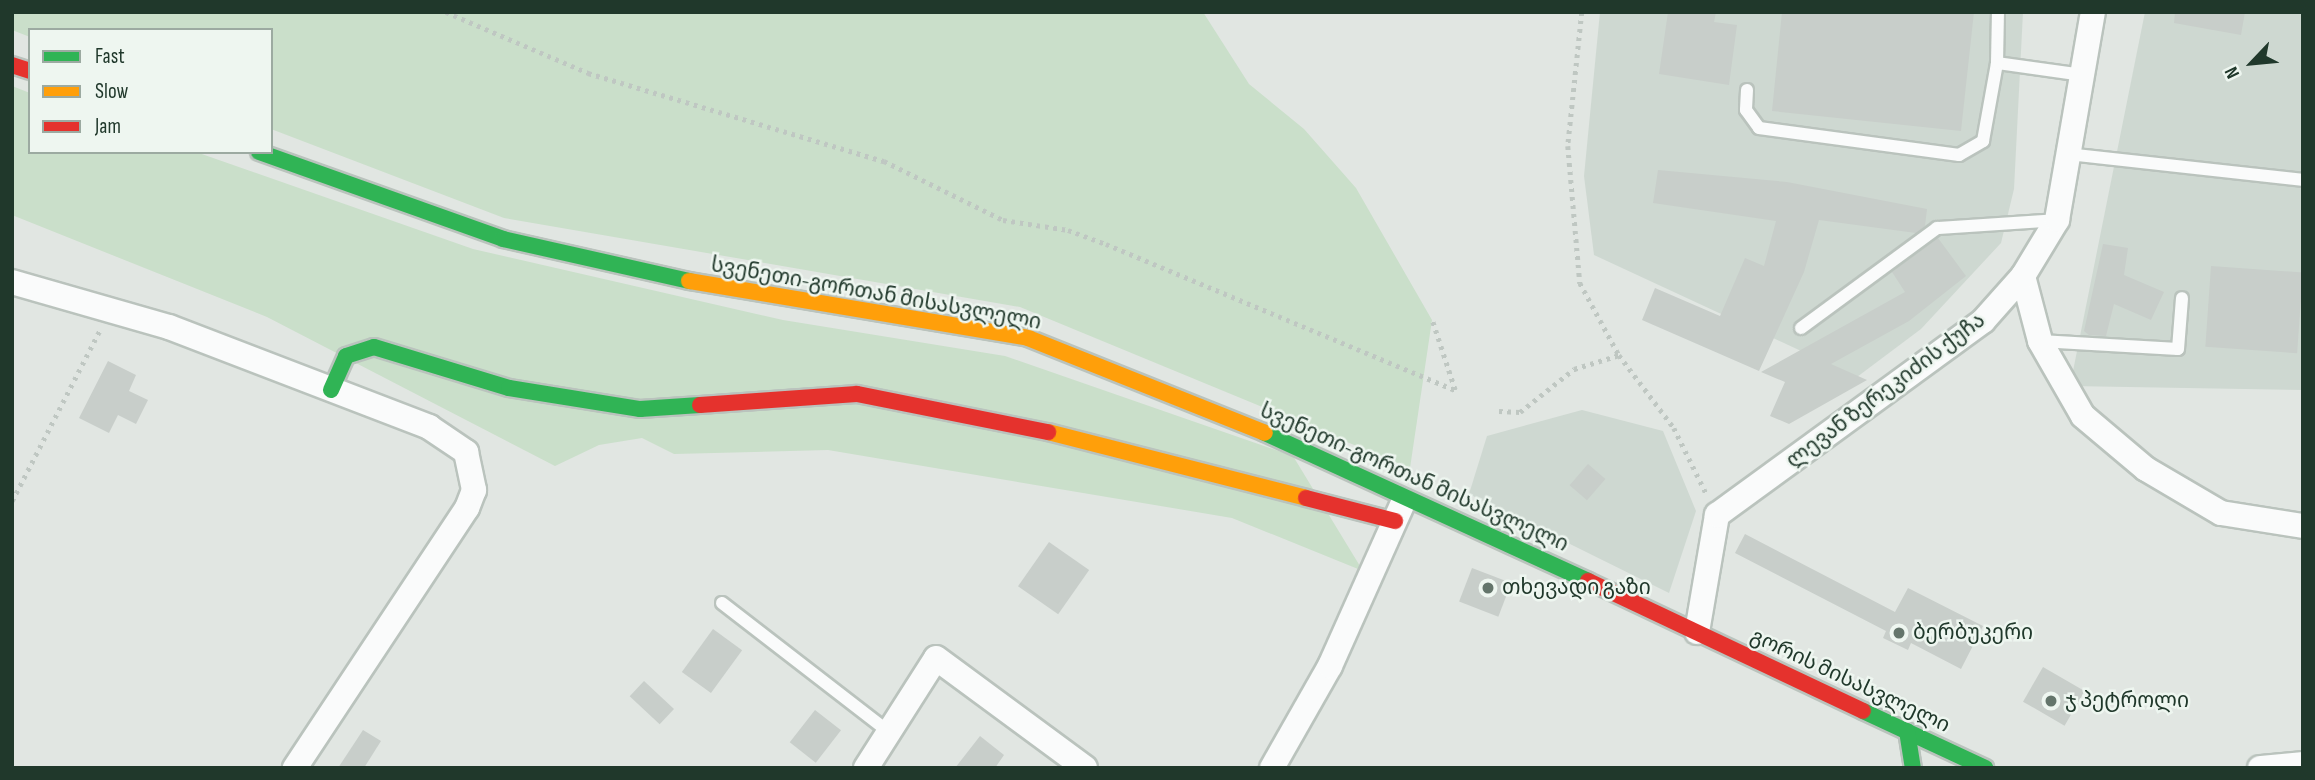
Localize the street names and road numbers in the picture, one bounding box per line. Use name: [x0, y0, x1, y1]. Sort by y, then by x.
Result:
street label: სვენეთი-გორთან მისასვლელი: [709, 253, 1043, 335]
street label: ლევან ზერეკიძის ქუჩა: [1782, 308, 1990, 474]
street label: სვენეთი-გორთან მისასვლელი: [1256, 398, 1572, 558]
street label: გორის მისასვლელი: [1746, 624, 1954, 738]

